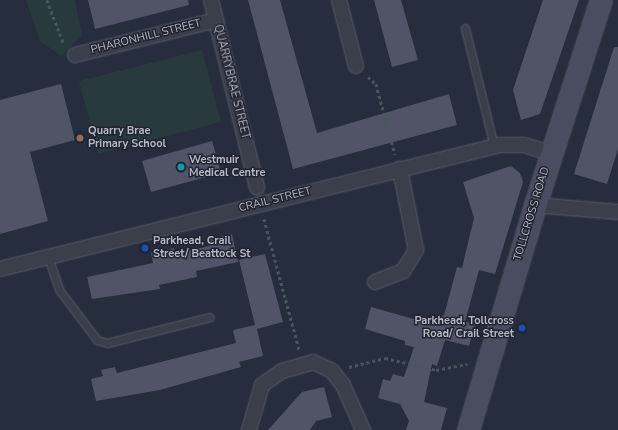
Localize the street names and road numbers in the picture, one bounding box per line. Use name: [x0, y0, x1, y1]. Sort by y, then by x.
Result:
street label: PHARONHILL STREET: [90, 17, 202, 57]
street label: QUARRYBRAE STREET: [210, 23, 252, 141]
street label: TOLLCROSS ROAD: [511, 165, 553, 263]
street label: CRAIL STREET: [237, 185, 313, 215]

